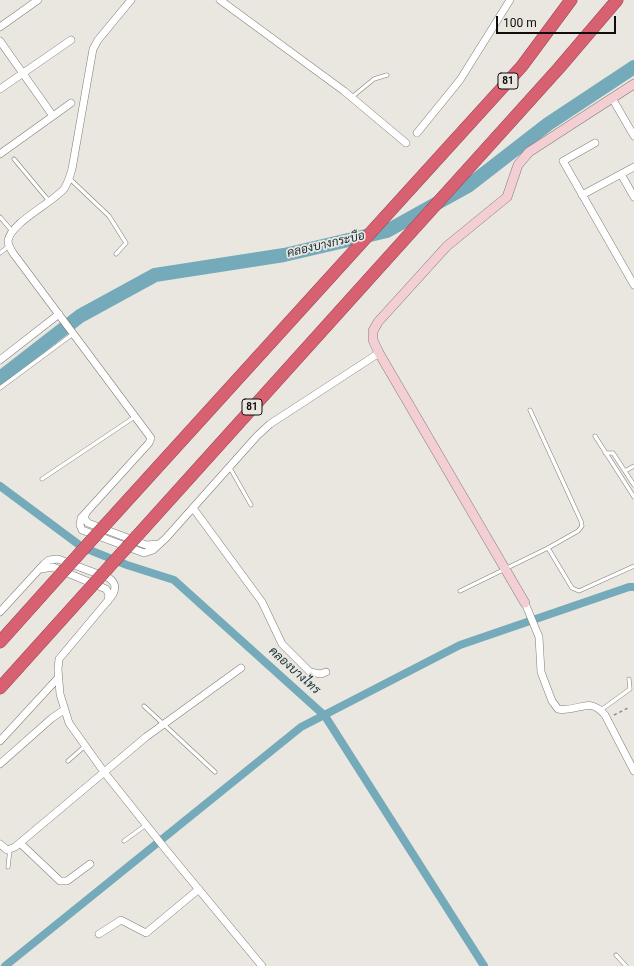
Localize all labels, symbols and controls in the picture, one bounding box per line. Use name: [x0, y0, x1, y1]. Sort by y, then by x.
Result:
scale bar: [498, 8, 618, 34]
text: 100 m: [503, 16, 537, 30]
road number: 81: [498, 73, 518, 89]
water label: คลองบางกระบือ: [286, 229, 366, 261]
road number: 81: [242, 399, 262, 415]
water label: คลองบางไทร: [265, 644, 323, 698]

